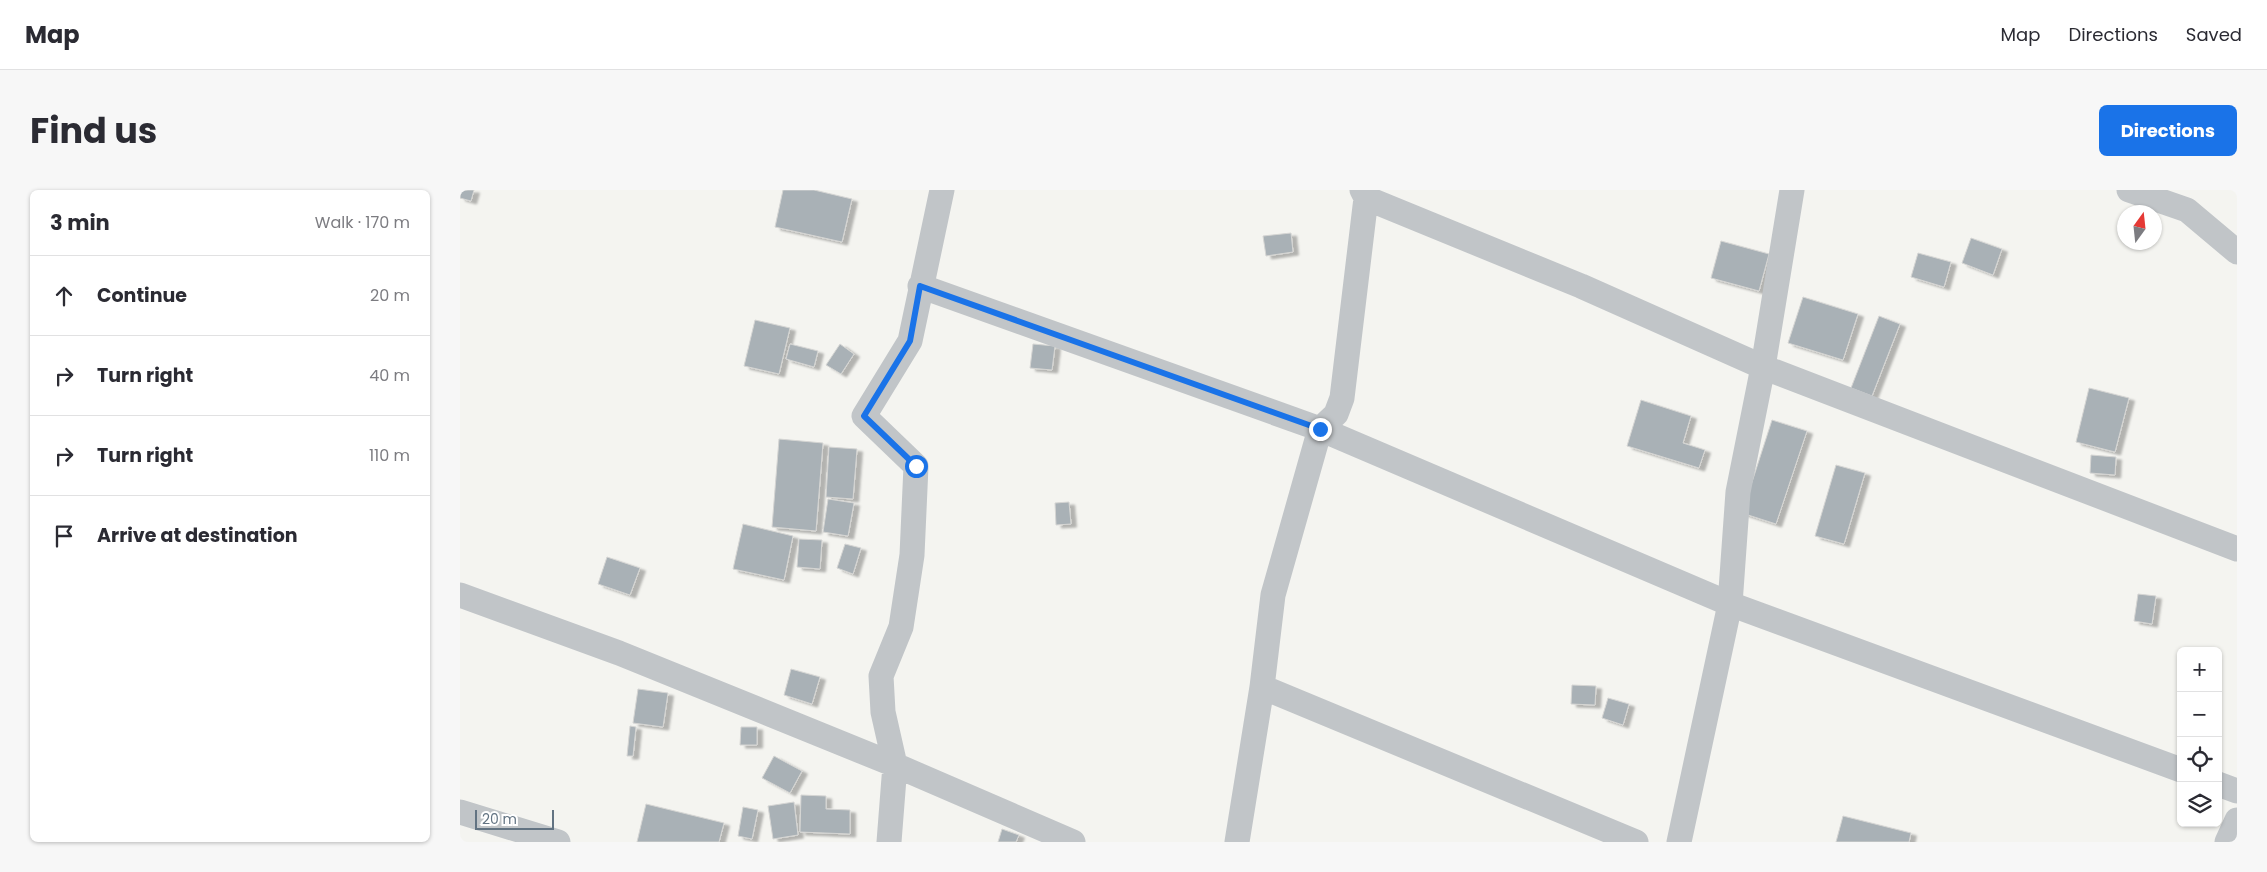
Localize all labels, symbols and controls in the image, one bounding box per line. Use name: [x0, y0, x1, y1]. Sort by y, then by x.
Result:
text: Map: [25, 18, 80, 51]
text: Map: [2001, 22, 2040, 47]
text: Directions: [2068, 22, 2158, 47]
text: Saved: [2186, 22, 2242, 47]
button: Directions: [2099, 105, 2237, 156]
text: Find us: [30, 106, 157, 155]
north arrow: [2117, 205, 2162, 250]
text: 3 min: [50, 208, 110, 237]
text: Walk · 170 m: [315, 211, 410, 234]
icon: ahead: [50, 282, 78, 310]
text: Continue: [97, 282, 187, 309]
text: 20 m: [370, 284, 410, 307]
icon: right: [50, 362, 78, 390]
text: Turn right: [97, 362, 193, 389]
text: 40 m: [369, 364, 410, 387]
route end: [1309, 418, 1332, 441]
icon: right: [50, 442, 78, 470]
text: Turn right: [97, 442, 193, 469]
text: 110 m: [369, 444, 410, 467]
route start: [905, 455, 928, 478]
icon: arrive: [50, 522, 78, 550]
text: Arrive at destination: [97, 522, 298, 549]
map controls: [2177, 647, 2222, 827]
button: +: [2177, 647, 2222, 692]
button: −: [2177, 692, 2222, 737]
button: locate: [2177, 737, 2222, 782]
button: layers: [2177, 782, 2222, 827]
scale bar: [475, 807, 554, 830]
text: 20 m: [482, 809, 517, 829]

